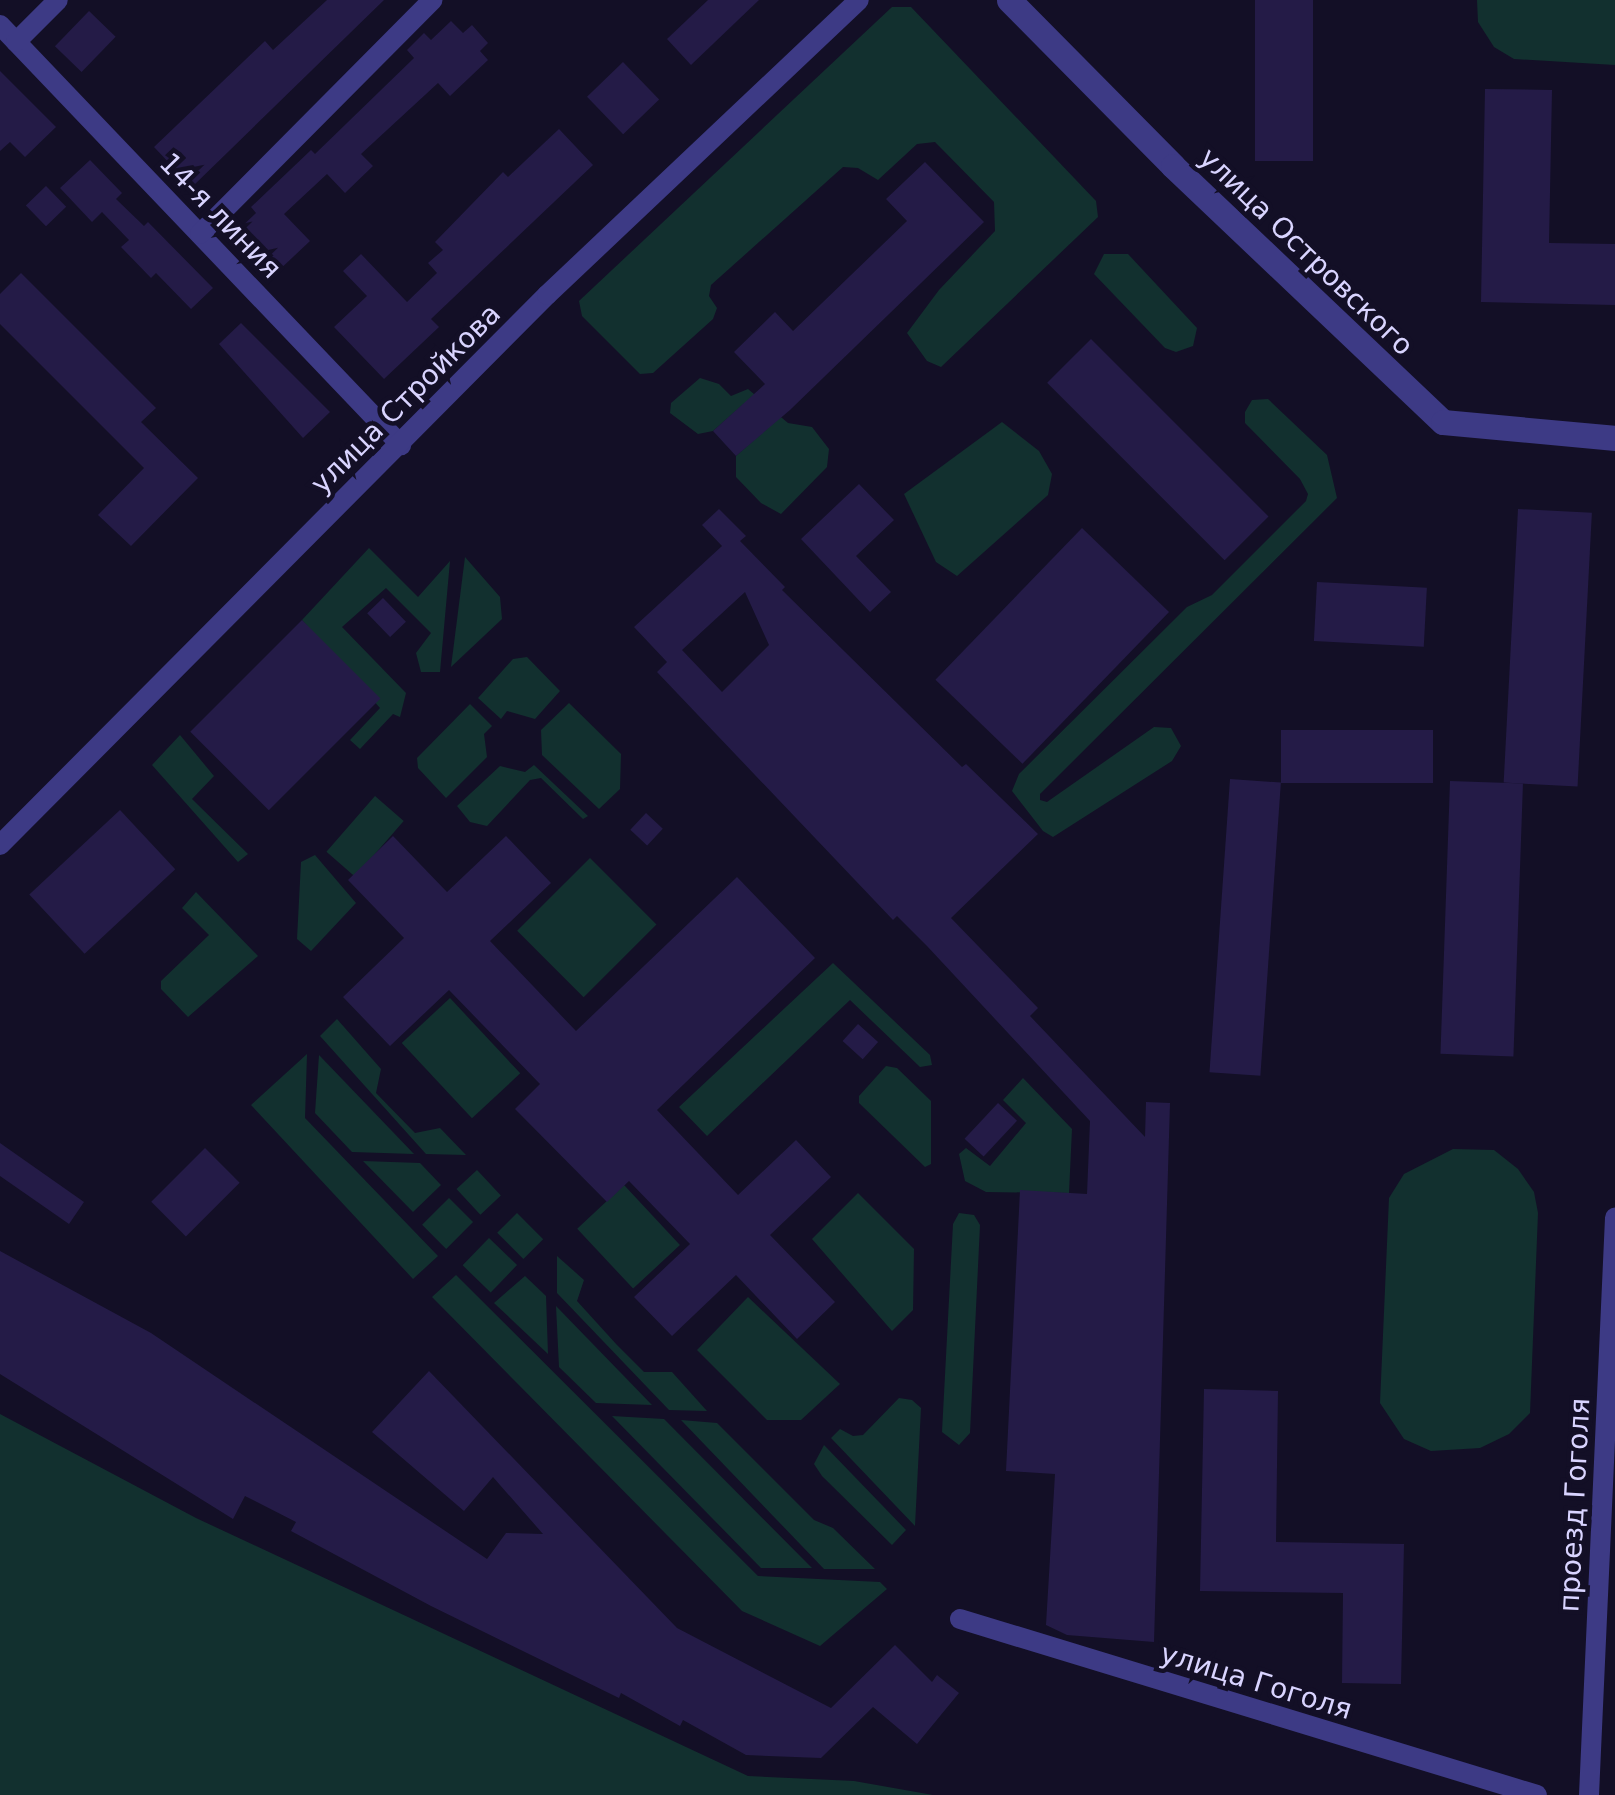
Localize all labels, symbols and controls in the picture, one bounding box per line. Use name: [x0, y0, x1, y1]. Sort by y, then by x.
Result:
street label: улица Островского: [1192, 141, 1420, 363]
street label: 14-я линия: [152, 146, 288, 286]
street label: улица Стройкова: [304, 297, 508, 501]
street label: проезд Гоголя: [1553, 1397, 1597, 1613]
street label: улица Гоголя: [1156, 1637, 1356, 1727]

